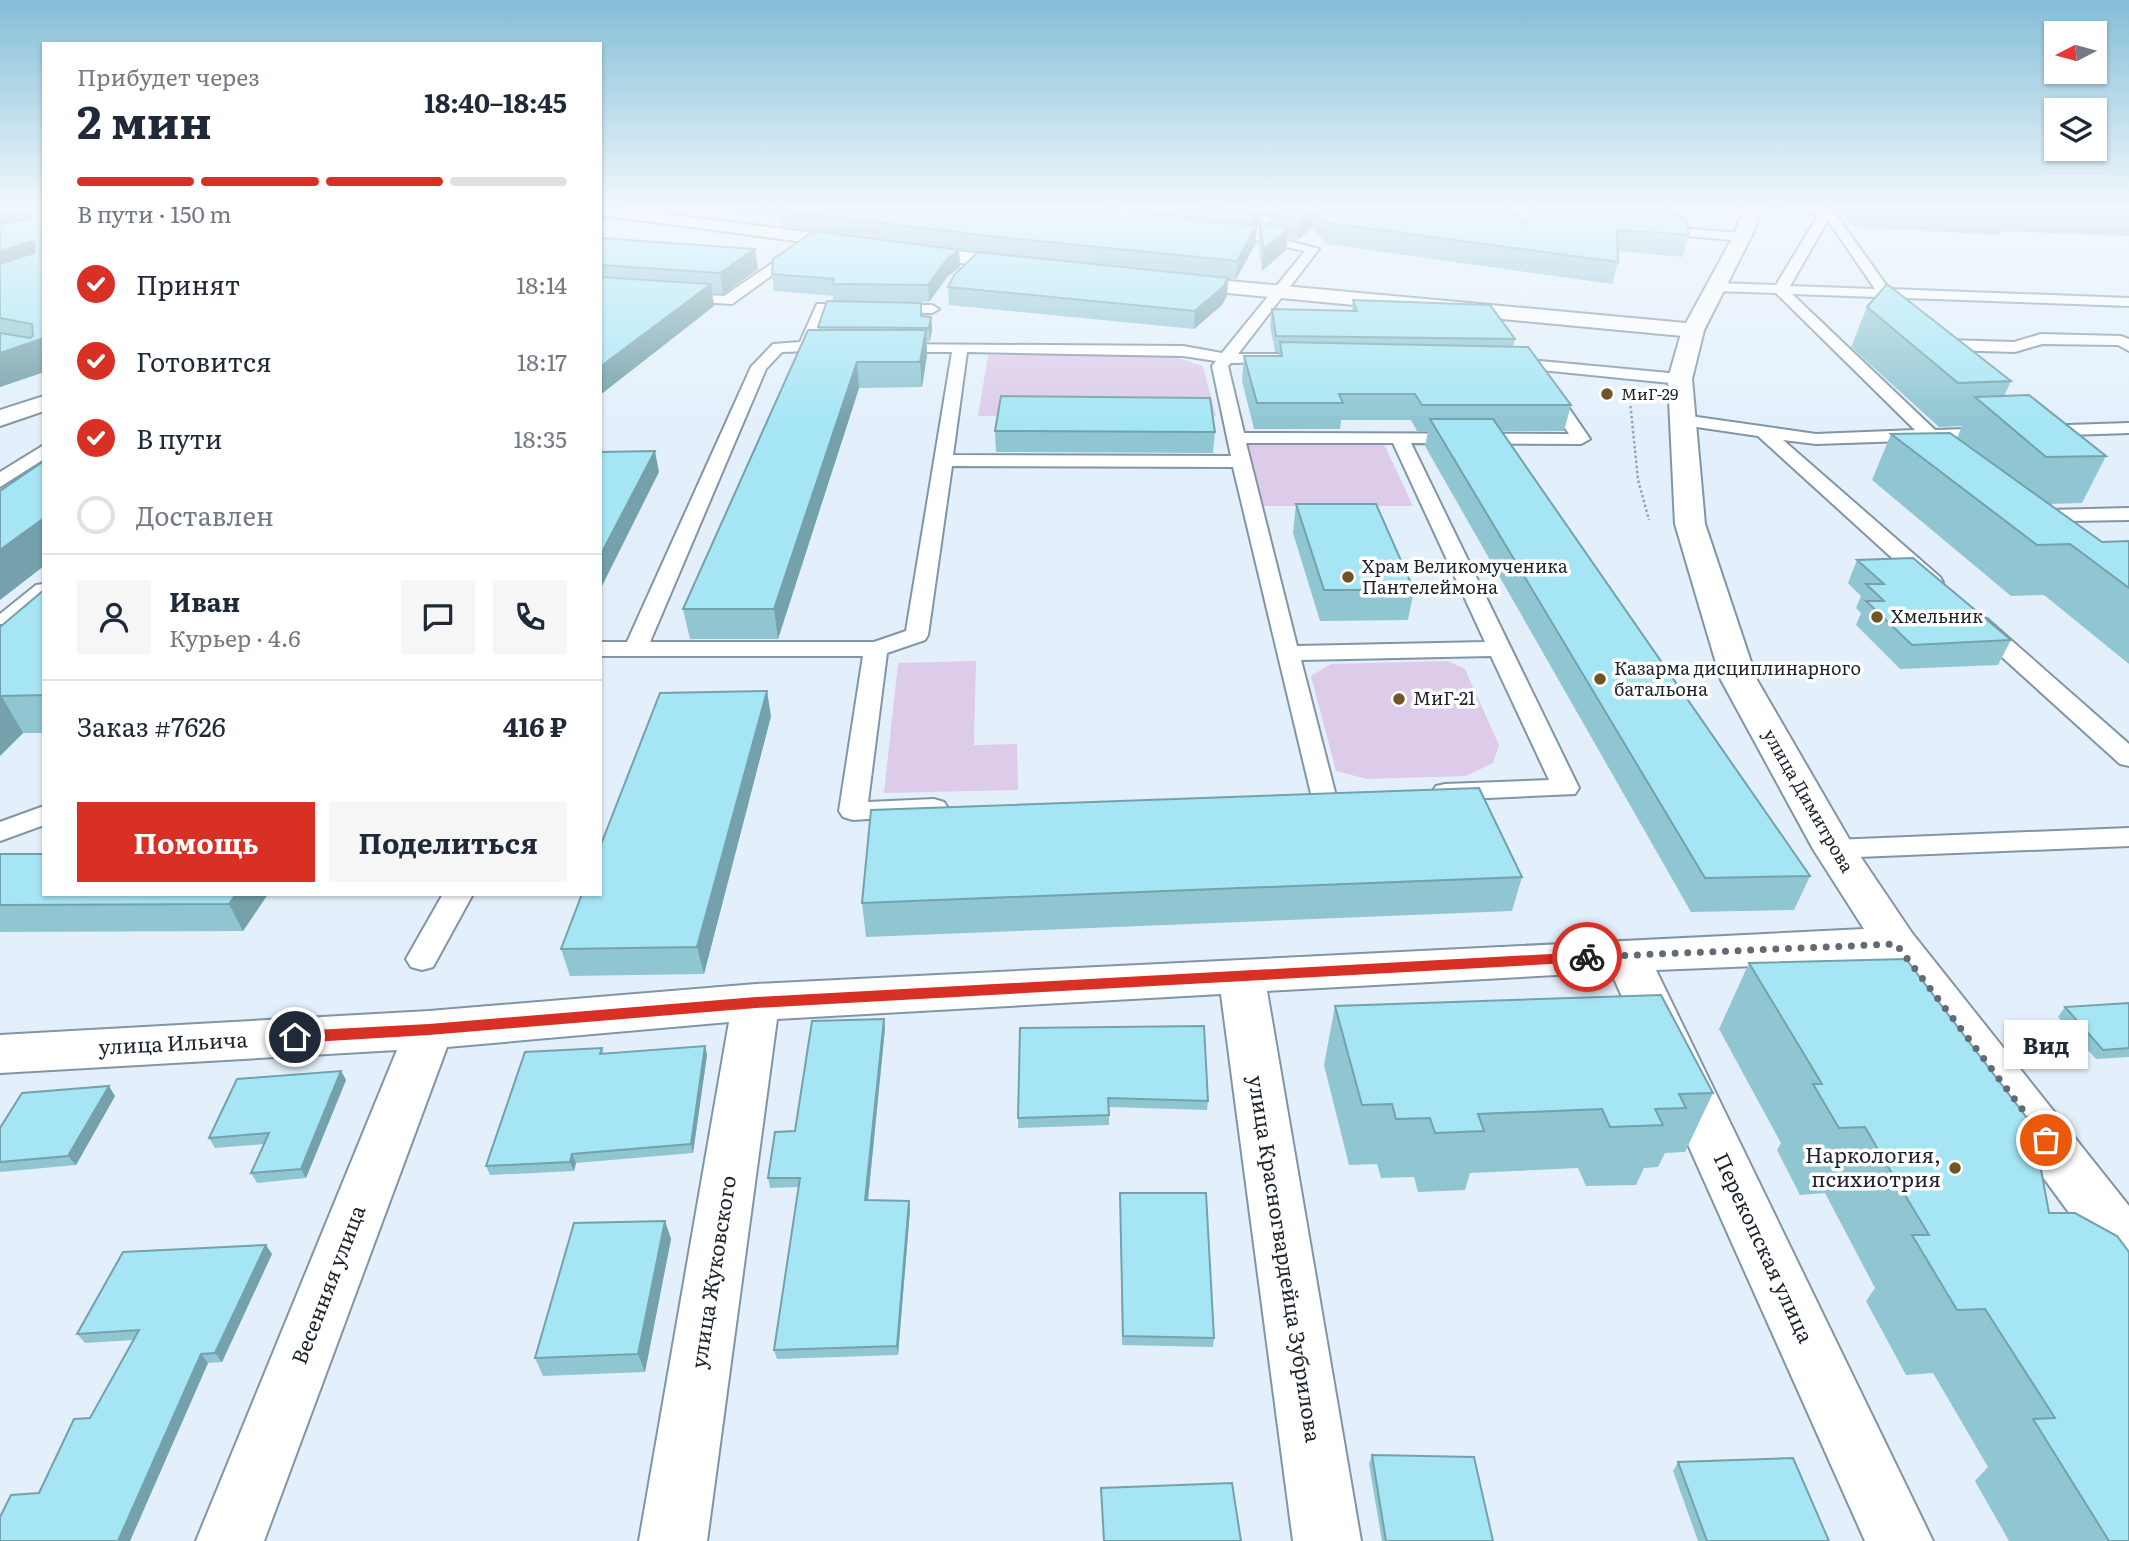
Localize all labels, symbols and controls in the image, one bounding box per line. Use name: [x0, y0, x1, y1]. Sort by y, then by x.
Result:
north arrow: [2044, 21, 2107, 84]
map controls: [2044, 21, 2107, 161]
text: Прибудет через: [77, 59, 260, 93]
text: 18:40–18:45: [424, 82, 567, 121]
text: 2 мин: [77, 85, 212, 153]
button: layers: [2044, 98, 2107, 161]
text: В пути · 150 m: [77, 196, 232, 230]
text: Принят: [136, 264, 240, 303]
icon: check: [77, 265, 115, 303]
text: 18:14: [516, 267, 567, 301]
text: Готовится: [136, 341, 272, 380]
icon: check: [77, 342, 115, 380]
text: 18:17: [517, 344, 567, 378]
place label: МиГ-29: [1621, 381, 1678, 405]
marker: МиГ-29: [1599, 386, 1615, 402]
text: В пути: [136, 418, 223, 457]
icon: check: [77, 419, 115, 457]
text: 18:35: [514, 421, 567, 455]
text: Доставлен: [136, 495, 274, 534]
place label: Храм Великомученика Пантелеймона: [1362, 552, 1568, 600]
marker: Храм Великомученика Пантелеймона: [1340, 569, 1356, 585]
button: person: [77, 580, 151, 654]
button: chat: [401, 580, 475, 654]
button: phone: [493, 580, 567, 654]
text: Иван: [169, 581, 240, 620]
place label: Хмельник: [1891, 602, 1983, 629]
marker: Хмельник: [1869, 609, 1885, 625]
text: Курьер · 4.6: [169, 620, 301, 654]
place label: Казарма дисциплинарного батальона: [1614, 654, 1861, 702]
marker: Казарма дисциплинарного батальона: [1592, 671, 1608, 687]
place label: МиГ-21: [1413, 684, 1475, 711]
marker: МиГ-21: [1391, 691, 1407, 707]
text: Заказ #7626: [77, 706, 226, 745]
text: 416 ₽: [503, 706, 567, 745]
street label: улица Димитрова: [1757, 723, 1862, 877]
button: Помощь: [77, 802, 315, 882]
button: Поделиться: [329, 802, 567, 882]
courier: [1552, 922, 1622, 992]
icon: bike: [1568, 938, 1606, 976]
pin: [265, 1007, 325, 1067]
icon: home: [276, 1018, 314, 1056]
callout: Вид: [2004, 1021, 2088, 1070]
street label: улица Ильича: [97, 1022, 249, 1061]
text: Вид: [2023, 1027, 2069, 1061]
street label: улица Красногвардейца Зубрилова: [1242, 1073, 1331, 1445]
pin: [2016, 1110, 2076, 1170]
icon: bag: [2027, 1121, 2065, 1159]
place label: Наркология, психиотрия: [1805, 1138, 1941, 1193]
street label: Перекопская улица: [1708, 1147, 1823, 1348]
marker: Наркология, психиотрия: [1947, 1160, 1963, 1176]
street label: улица Жуковского: [681, 1173, 742, 1370]
street label: Весенняя улица: [282, 1199, 372, 1368]

